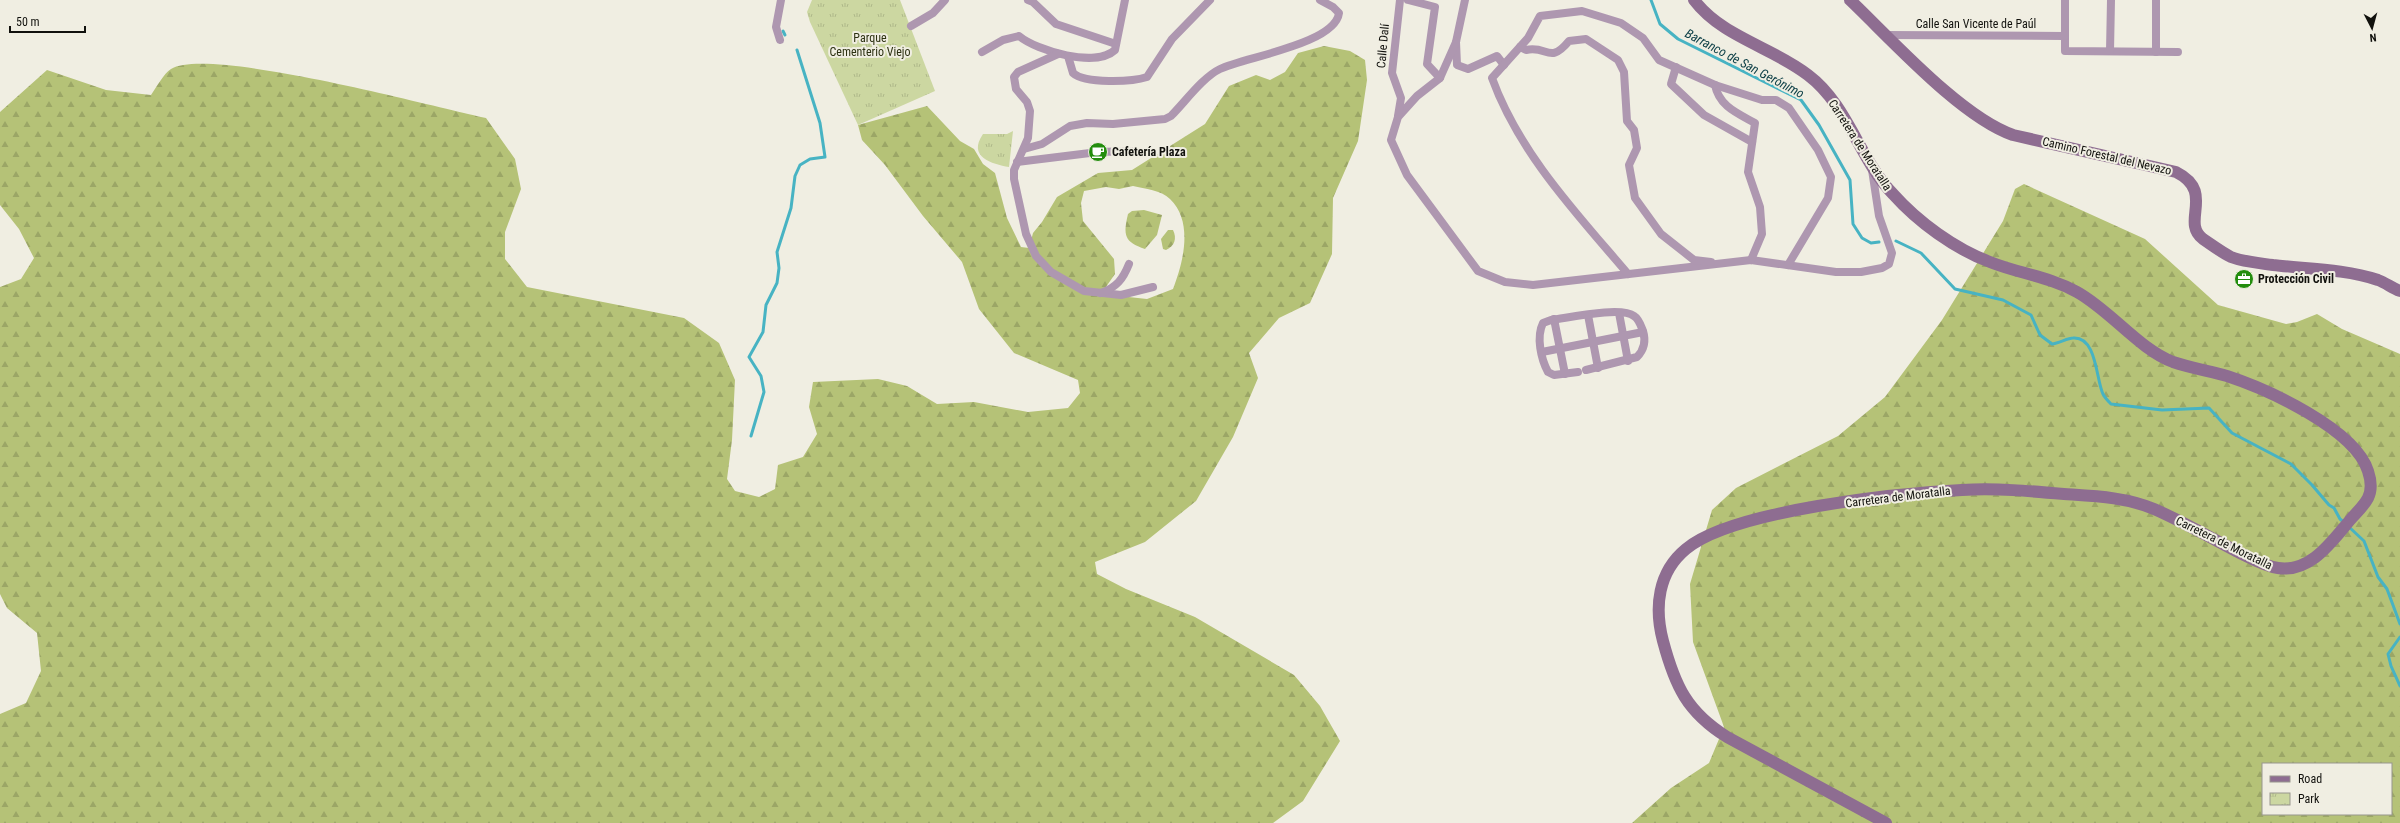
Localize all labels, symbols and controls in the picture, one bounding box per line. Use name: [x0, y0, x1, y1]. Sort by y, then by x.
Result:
scale bar: [10, 8, 85, 34]
north arrow: [2352, 8, 2392, 48]
text: 50 m: [16, 15, 40, 29]
street label: Calle San Vicente de Paúl: [1916, 17, 2036, 31]
street label: Calle Dalí: [1374, 22, 1392, 69]
water label: Barranco de San Gerónimo: [1683, 26, 1807, 101]
park label: Parque Cementerio Viejo: [829, 31, 911, 59]
text: N: [2369, 31, 2377, 44]
street label: Carretera de Moratalla: [1825, 97, 1895, 193]
street label: Camino Forestal del Nevazo: [2041, 134, 2173, 178]
cafe icon: Cafetería Plaza: [1087, 141, 1109, 163]
place label: Cafetería Plaza: [1112, 145, 1186, 159]
office icon: Protección Civil: [2233, 268, 2255, 290]
place label: Protección Civil: [2258, 272, 2334, 286]
street label: Carretera de Moratalla: [1845, 484, 1952, 510]
street label: Carretera de Moratalla: [2173, 514, 2275, 573]
legend: [2262, 763, 2392, 815]
text: Road: [2298, 772, 2322, 786]
text: Park: [2298, 792, 2320, 806]

